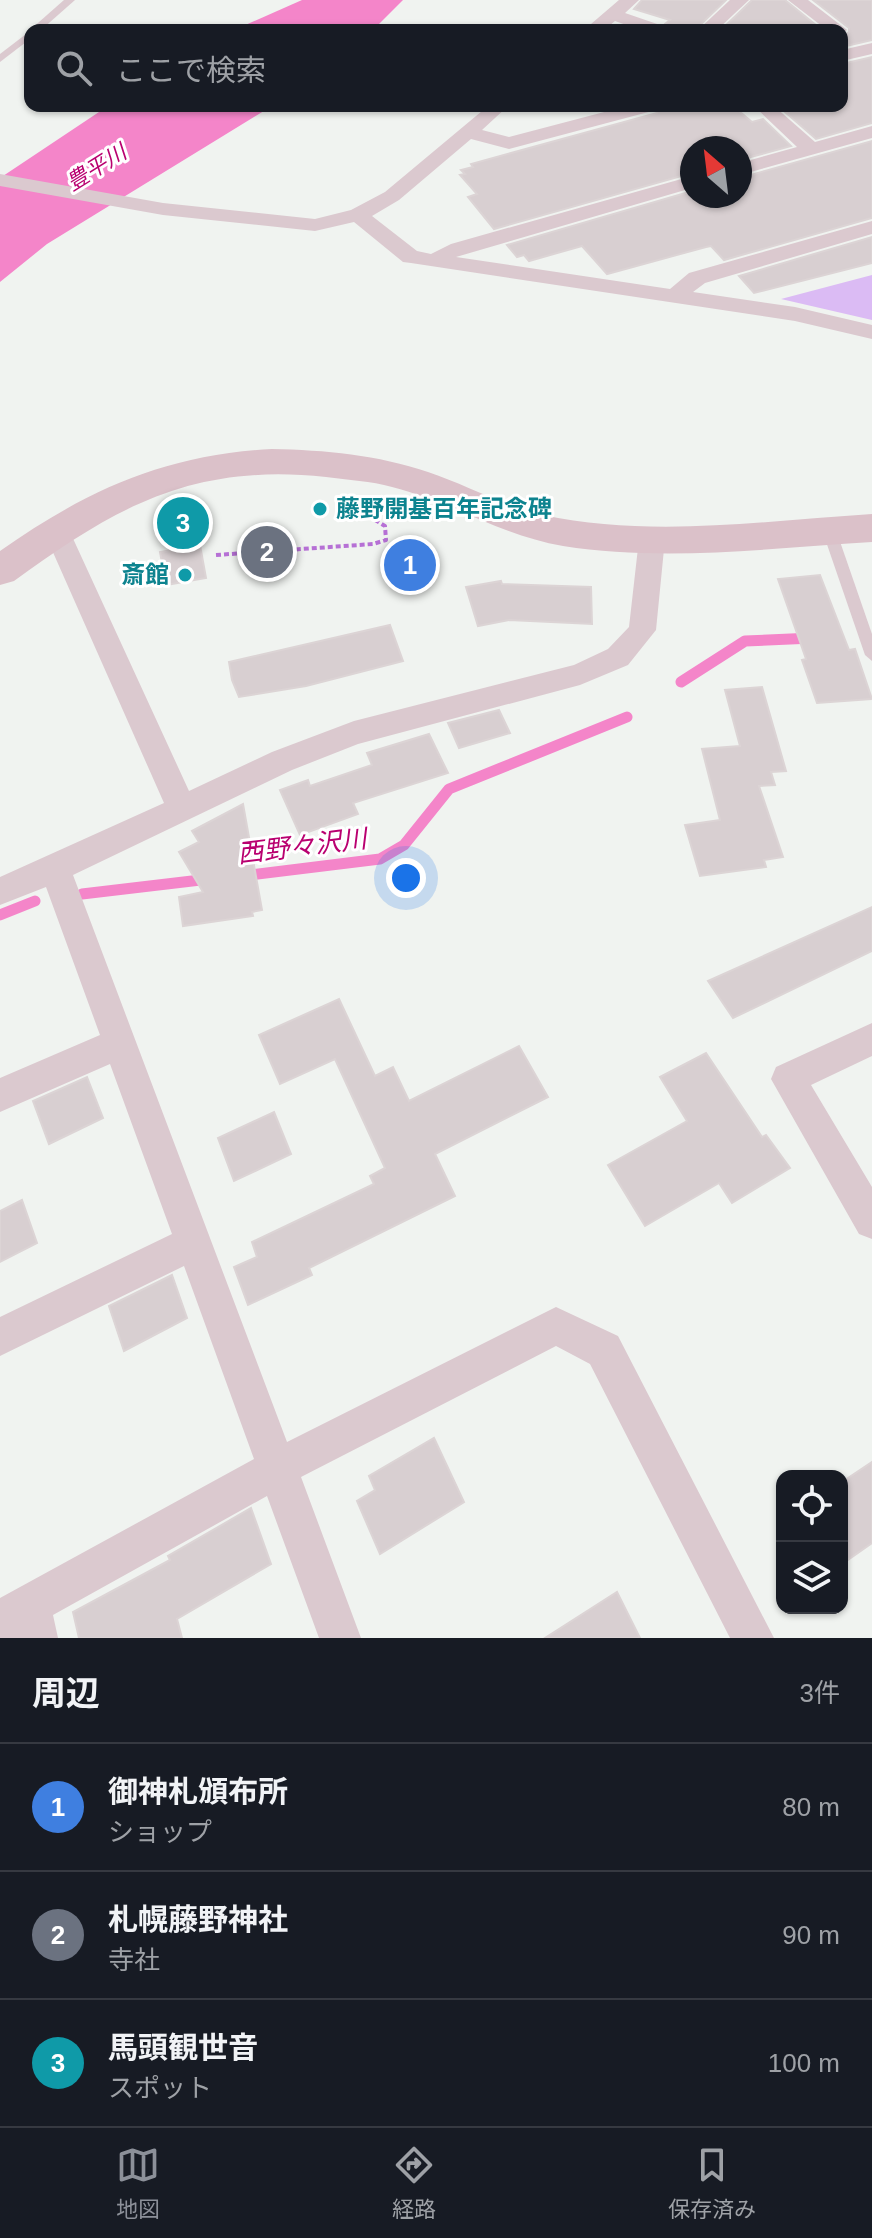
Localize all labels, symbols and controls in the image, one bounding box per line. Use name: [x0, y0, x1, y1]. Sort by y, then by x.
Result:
search box: [24, 24, 848, 112]
icon: search: [52, 46, 96, 90]
text: ここで検索: [116, 54, 266, 87]
north arrow: [680, 136, 752, 208]
water label: 豊平川: [62, 138, 133, 196]
pin: 3: [157, 493, 209, 553]
place label: 藤野開基百年記念碑: [336, 495, 552, 522]
marker: 藤野開基百年記念碑: [311, 500, 329, 518]
pin: 2: [241, 522, 293, 582]
pin: 1: [384, 535, 436, 595]
place label: 斎館: [121, 561, 169, 588]
marker: 斎館: [176, 566, 194, 584]
water label: 西野々沢川: [236, 823, 371, 869]
your location: [386, 858, 426, 898]
map controls: [776, 1470, 848, 1614]
button: locate: [776, 1470, 848, 1542]
button: layers: [776, 1542, 848, 1614]
text: 周辺: [32, 1674, 100, 1712]
text: 3件: [800, 1678, 840, 1708]
text: 御神札頒布所: [108, 1775, 288, 1808]
text: 1: [51, 1792, 65, 1822]
text: 80 m: [782, 1792, 840, 1822]
text: ショップ: [108, 1817, 212, 1847]
text: 札幌藤野神社: [108, 1903, 288, 1936]
text: 2: [51, 1920, 65, 1950]
text: 90 m: [782, 1920, 840, 1950]
text: 寺社: [108, 1945, 160, 1975]
text: 馬頭観世音: [108, 2031, 258, 2064]
text: 3: [51, 2048, 65, 2078]
text: 100 m: [768, 2048, 840, 2078]
text: スポット: [108, 2073, 212, 2103]
tab: 地図: [116, 2143, 160, 2223]
tab: 経路: [392, 2143, 436, 2223]
tab: 保存済み: [668, 2143, 756, 2223]

